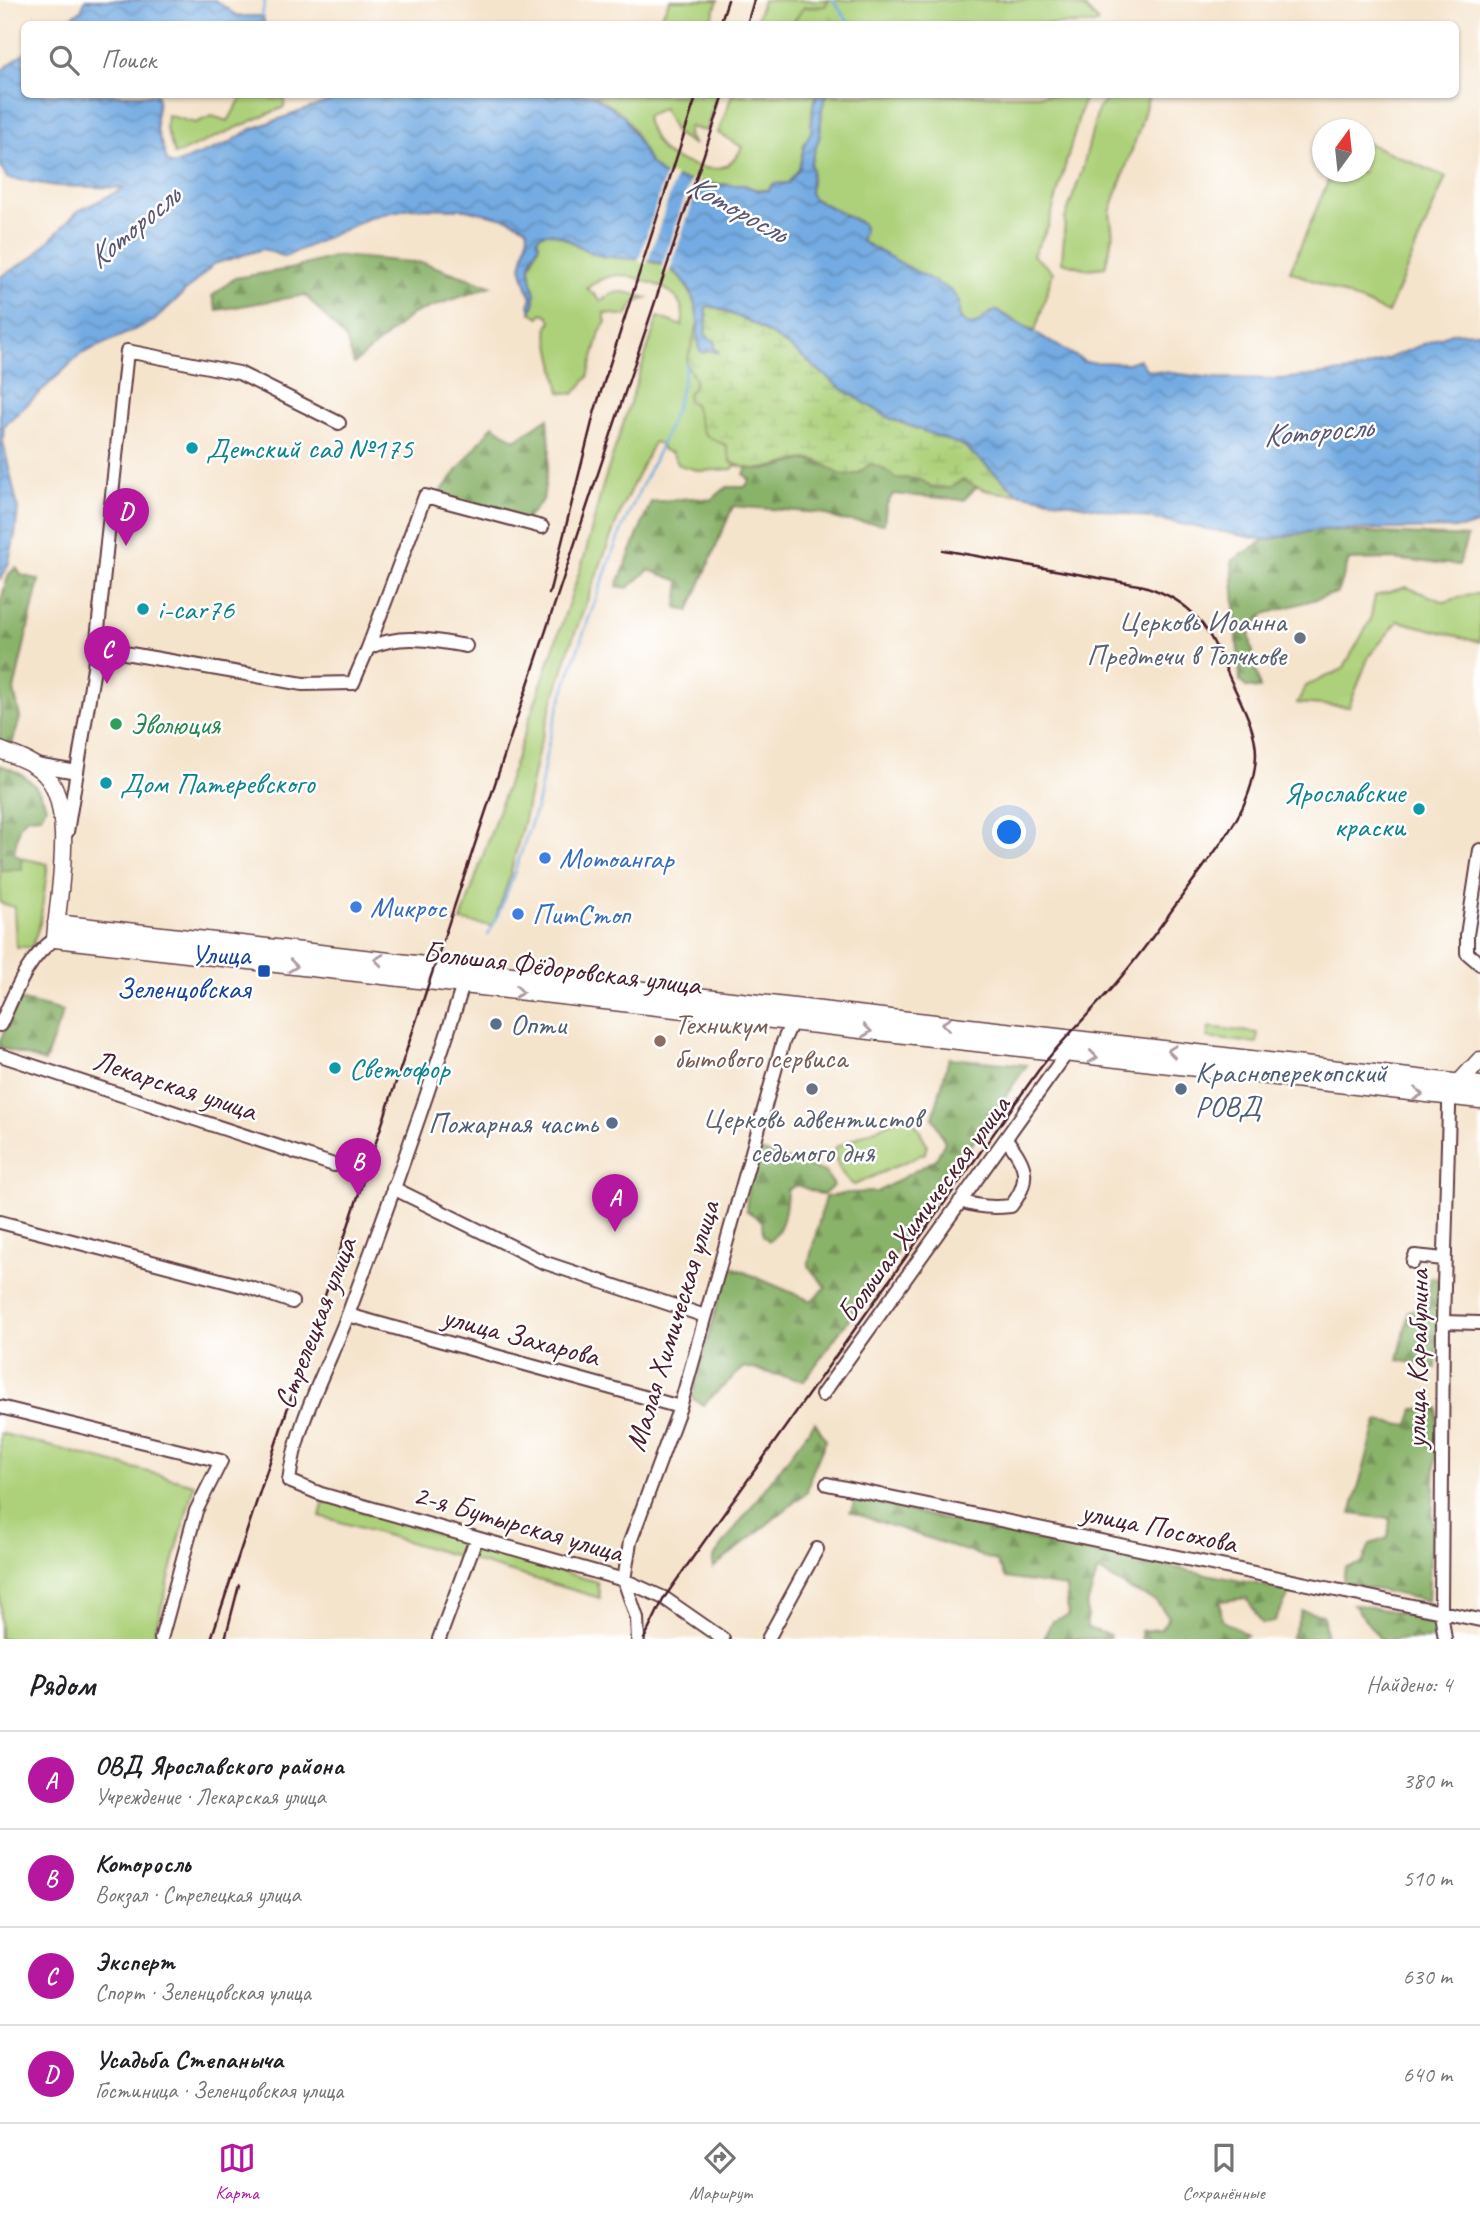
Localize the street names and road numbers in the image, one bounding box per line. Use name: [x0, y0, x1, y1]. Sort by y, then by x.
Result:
street label: Большая Фёдоровская улица: [421, 932, 705, 1004]
street label: Лекарская улица: [89, 1041, 263, 1130]
street label: Большая Химическая улица: [828, 1086, 1019, 1330]
street label: Малая Химическая улица: [616, 1194, 729, 1456]
street label: Стрелецкая улица: [265, 1230, 366, 1414]
street label: улица Карабулина: [1396, 1267, 1438, 1451]
street label: улица Захарова: [437, 1296, 605, 1376]
street label: 2-я Бутырская улица: [409, 1475, 629, 1572]
street label: улица Посохова: [1076, 1492, 1242, 1562]

